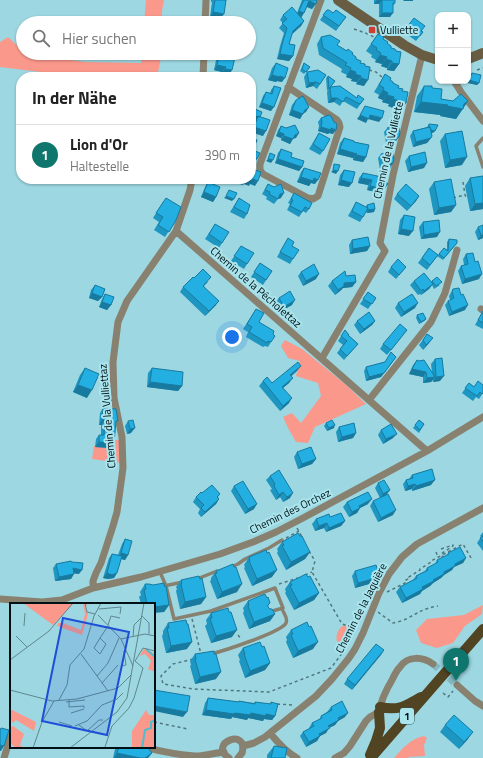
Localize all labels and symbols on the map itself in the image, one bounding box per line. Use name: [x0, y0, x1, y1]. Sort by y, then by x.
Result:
place label: Vulliette: [380, 22, 419, 38]
marker: Vulliette: [367, 25, 377, 35]
street label: Chemin de la Vulliette: [369, 99, 407, 200]
street label: Chemin de la Pécholettaz: [207, 243, 305, 331]
your location: [222, 327, 242, 347]
street label: Chemin de la Vulliettaz: [94, 363, 120, 469]
street label: Chemin des Orchez: [247, 484, 333, 538]
street label: Chemin de la Jaquière: [331, 560, 391, 656]
inset map: [10, 603, 155, 748]
pin: 1: [443, 648, 469, 681]
road number: 1: [400, 708, 414, 724]

